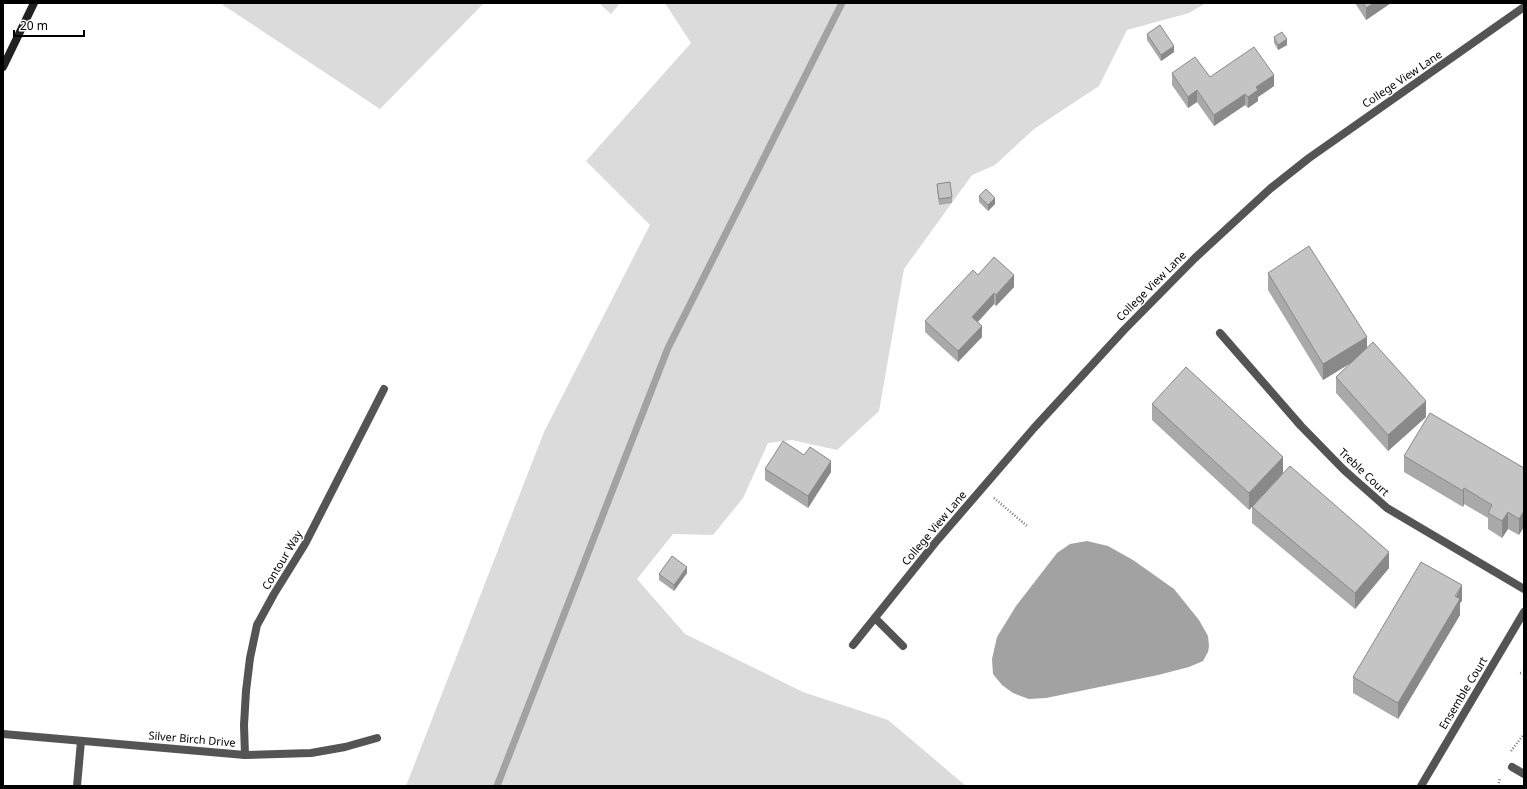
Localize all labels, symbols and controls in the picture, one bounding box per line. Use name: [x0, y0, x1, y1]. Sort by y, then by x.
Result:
scale bar: [14, 12, 84, 38]
text: 20 m: [20, 17, 48, 34]
street label: College View Lane: [1359, 46, 1445, 111]
street label: College View Lane: [1112, 247, 1189, 324]
street label: Treble Court: [1336, 444, 1393, 499]
street label: College View Lane: [898, 487, 969, 568]
street label: Contour Way: [258, 527, 305, 592]
street label: Ensemble Court: [1435, 654, 1490, 732]
street label: Silver Birch Drive: [148, 727, 236, 750]

